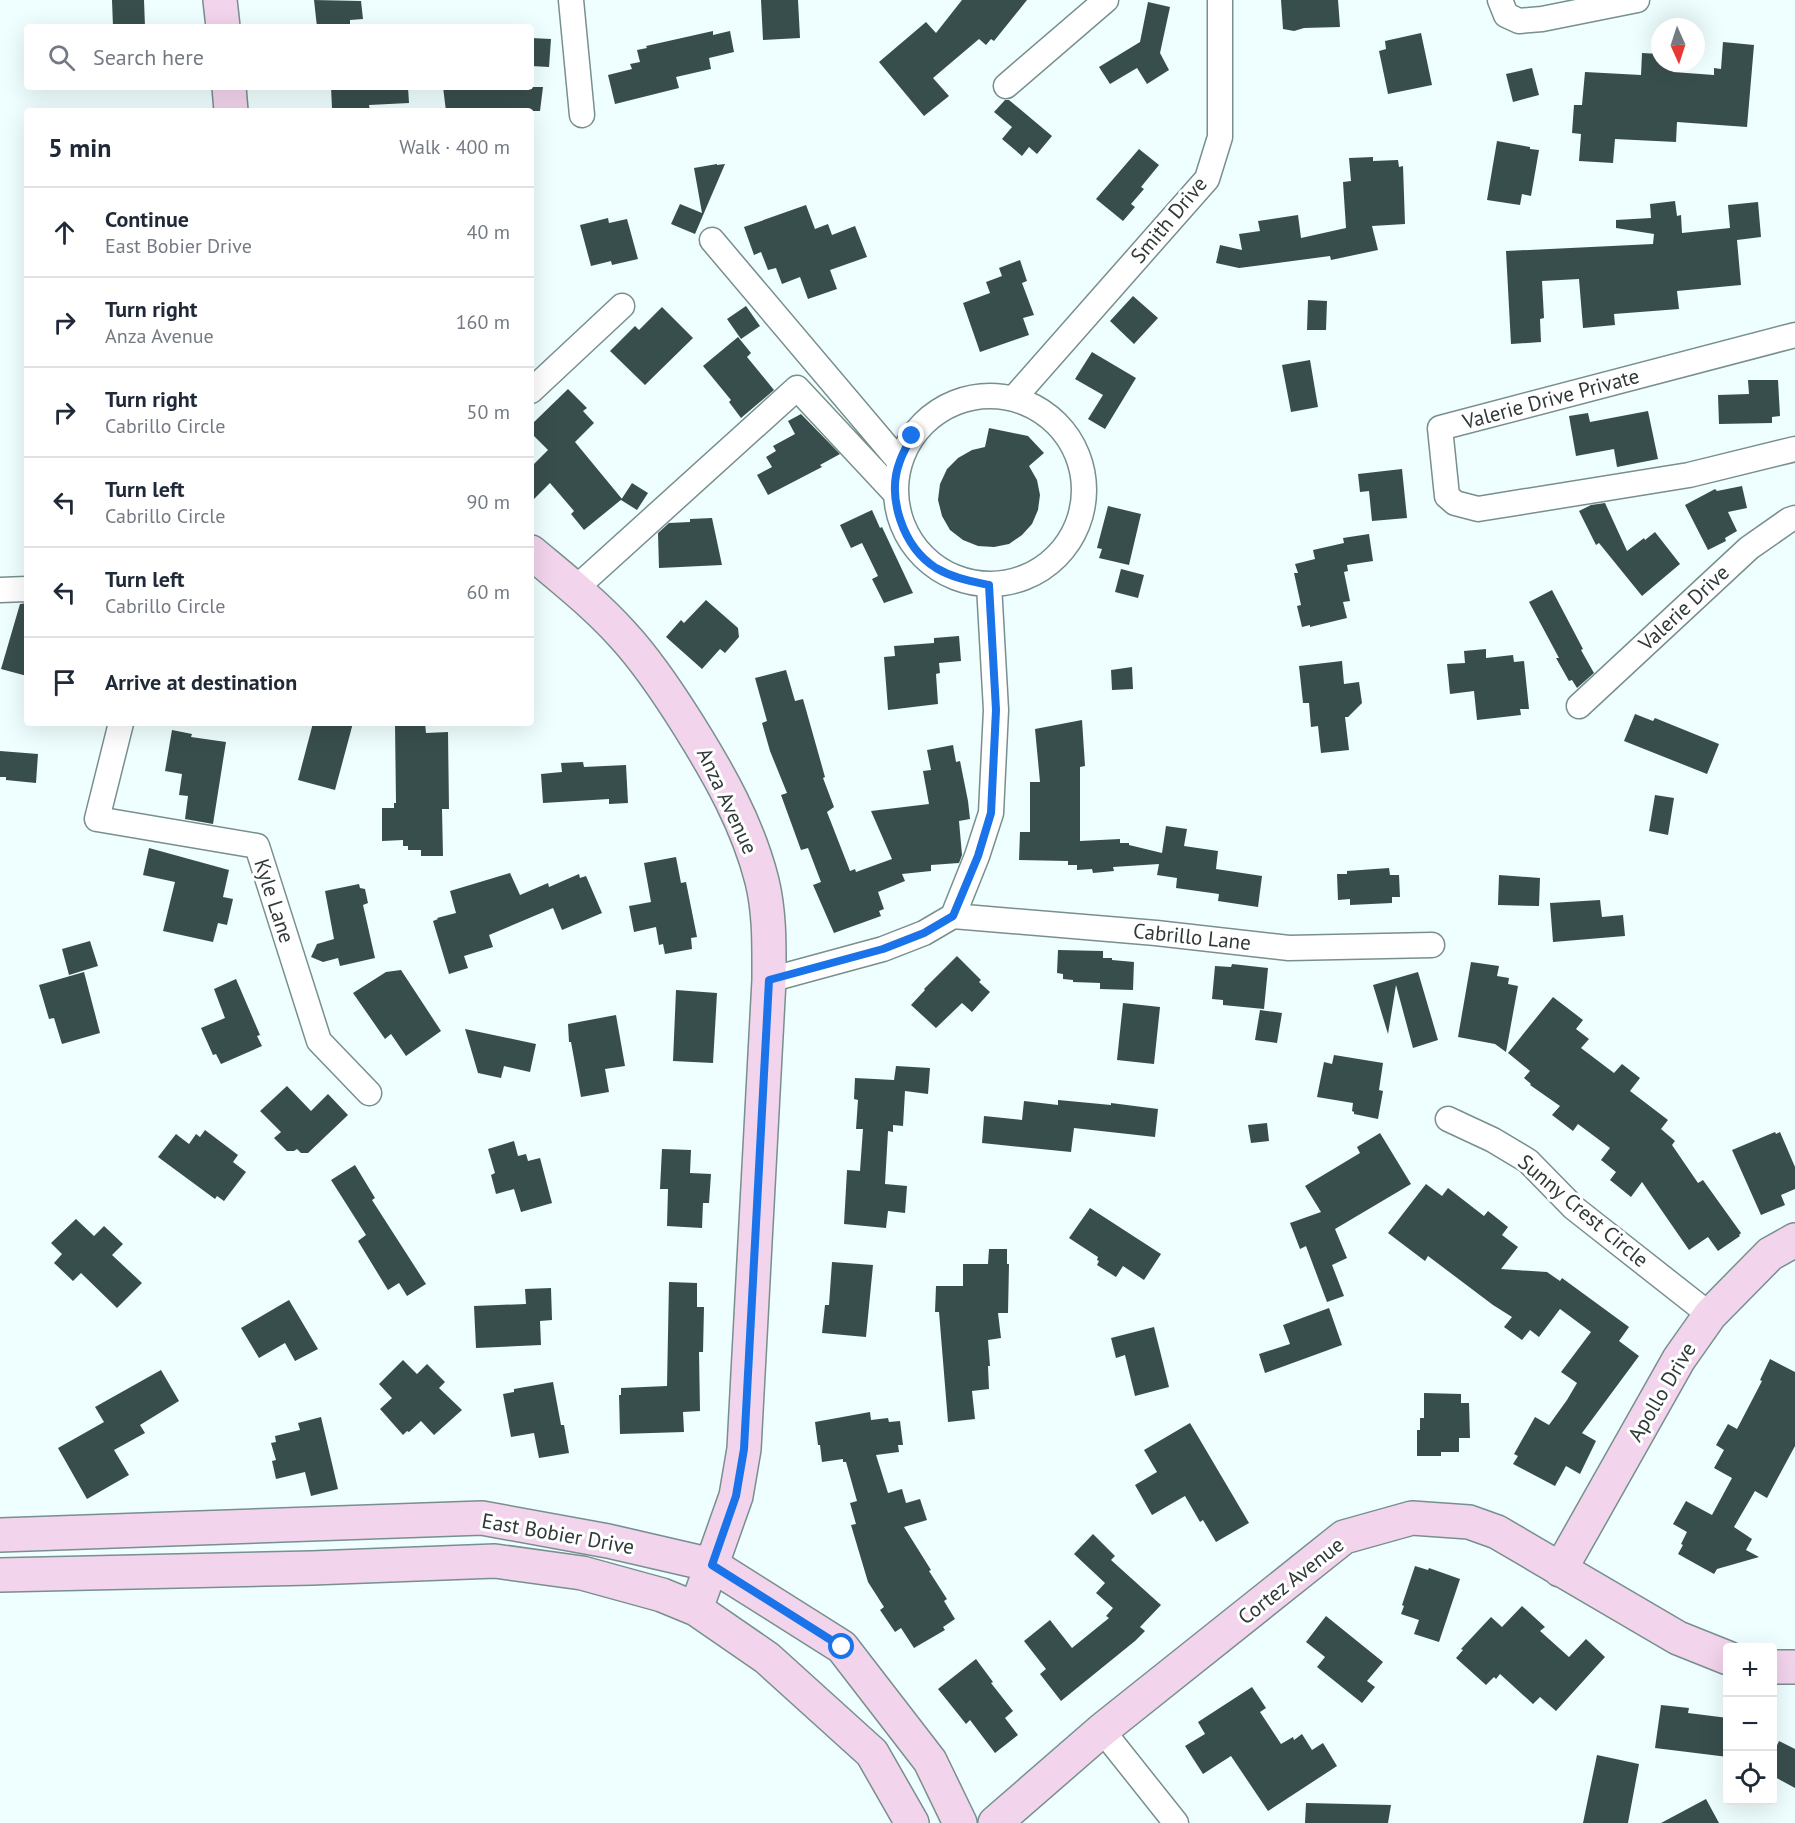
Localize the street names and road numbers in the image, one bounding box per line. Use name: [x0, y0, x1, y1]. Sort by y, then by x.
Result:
street label: Smith Drive: [1124, 171, 1213, 269]
street label: Valerie Drive Private: [1459, 362, 1642, 435]
street label: Valerie Drive: [1632, 559, 1735, 657]
street label: Anza Avenue: [691, 743, 764, 858]
street label: Kyle Lane: [248, 855, 301, 946]
street label: Cabrillo Lane: [1132, 917, 1252, 956]
street label: Sunny Crest Circle: [1513, 1148, 1654, 1273]
street label: Apollo Drive: [1621, 1337, 1702, 1446]
street label: East Bobier Drive: [480, 1507, 636, 1560]
street label: Cortez Avenue: [1232, 1531, 1349, 1630]

